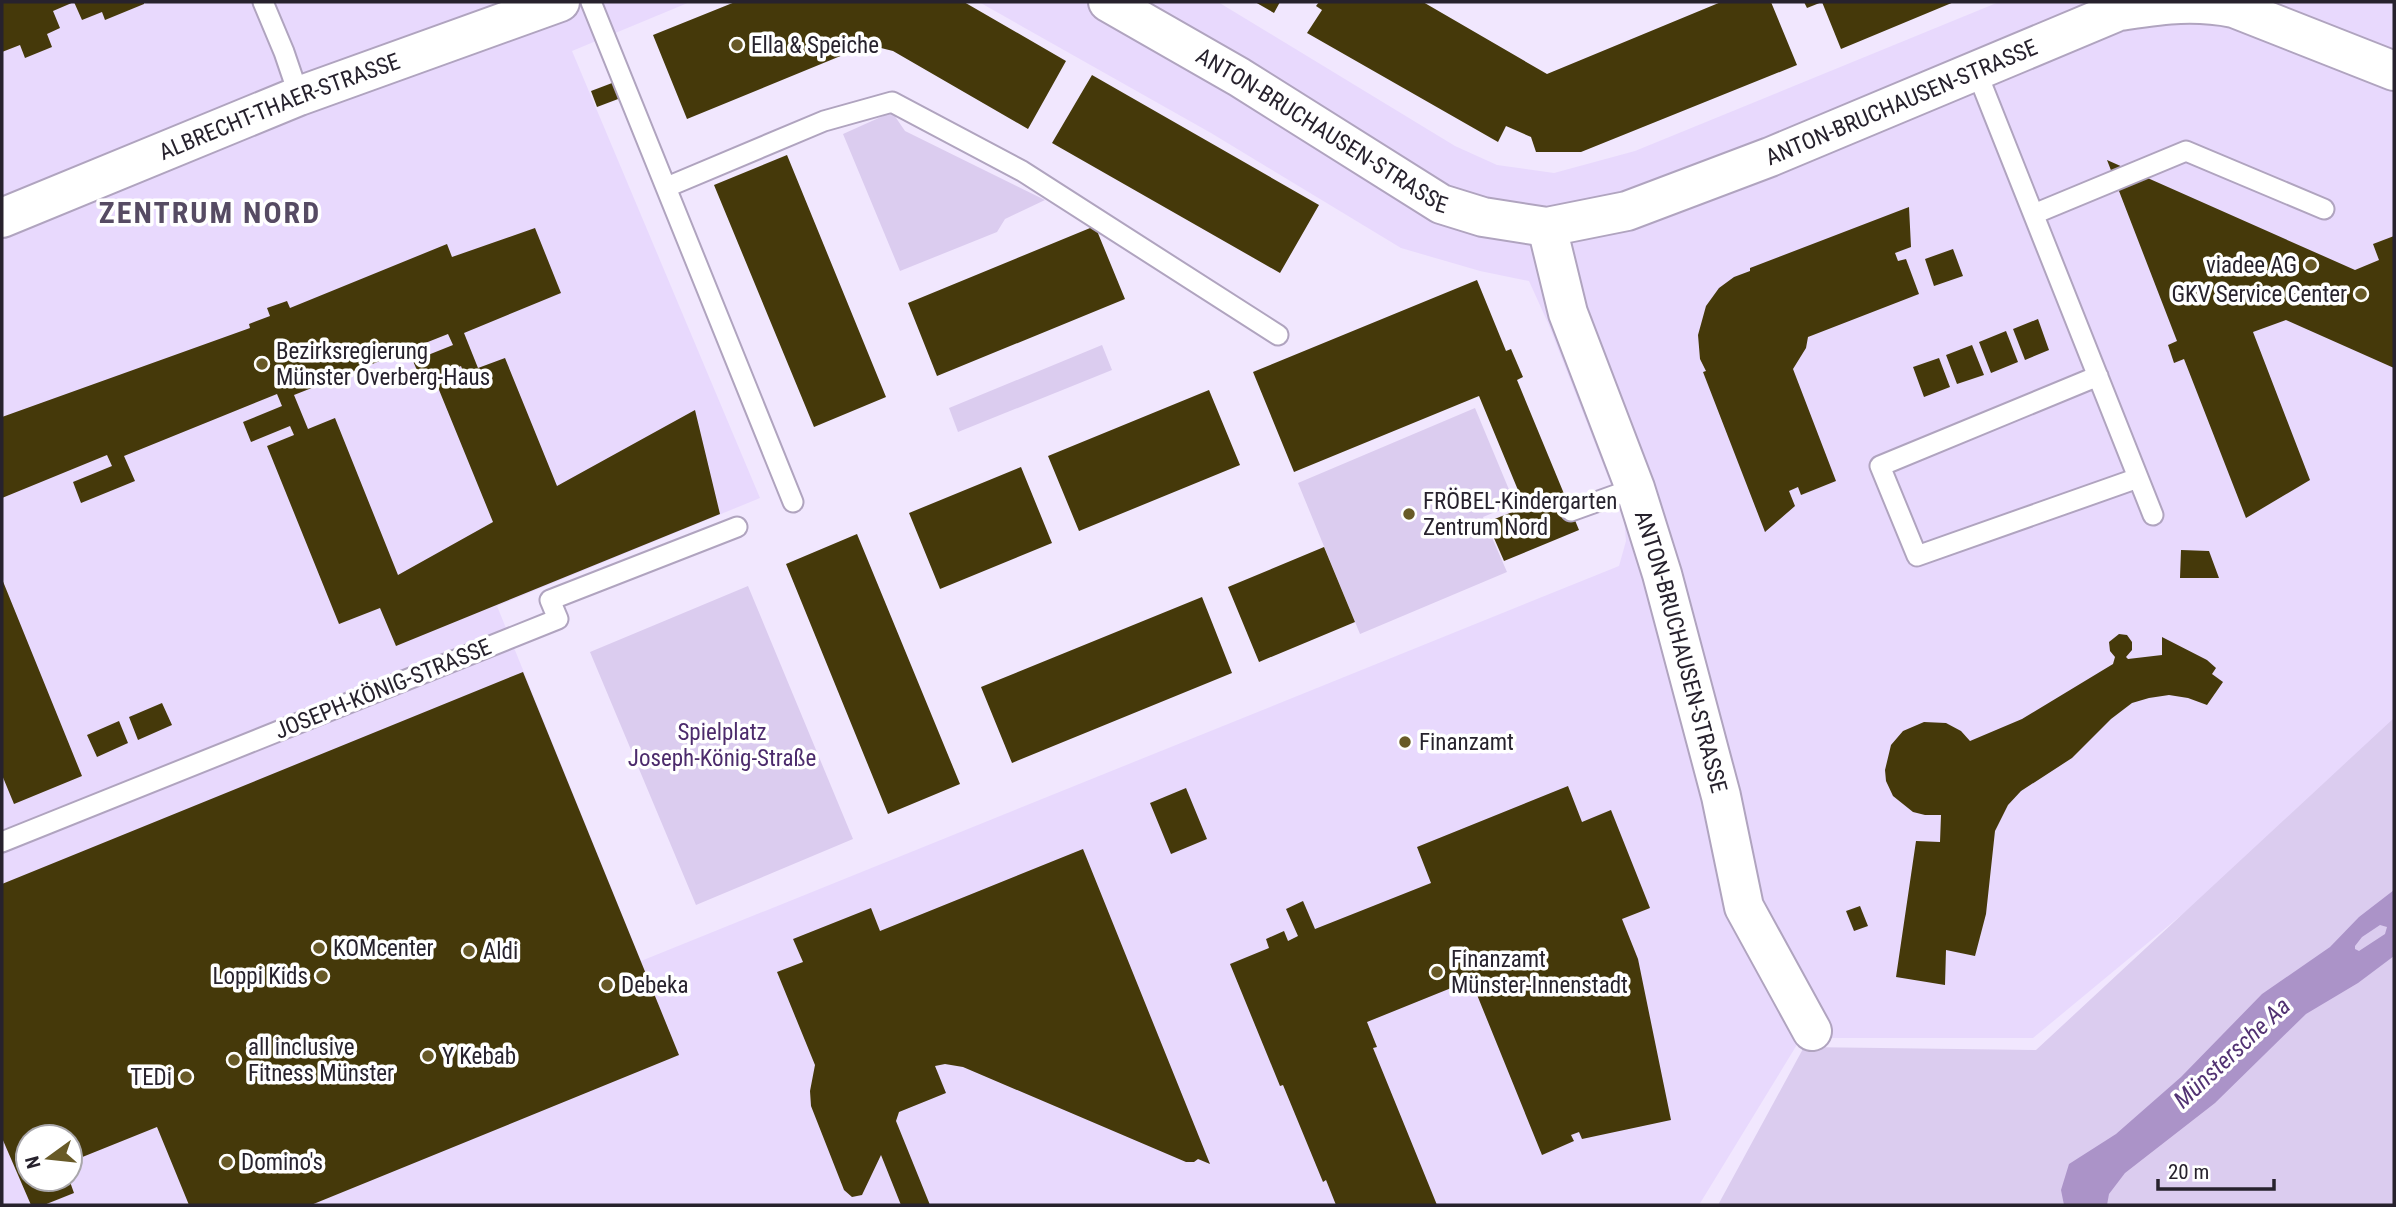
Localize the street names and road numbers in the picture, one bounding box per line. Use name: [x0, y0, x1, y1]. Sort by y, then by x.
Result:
street label: ANTON-BRUCHAUSEN-STRASSE: [1761, 33, 2041, 171]
street label: ANTON-BRUCHAUSEN-STRASSE: [1192, 42, 1451, 219]
street label: ALBRECHT-THAER-STRASSE: [155, 47, 403, 166]
street label: ANTON-BRUCHAUSEN-STRASSE: [1629, 507, 1733, 796]
street label: JOSEPH-KÖNIG-STRASSE: [270, 632, 495, 745]

